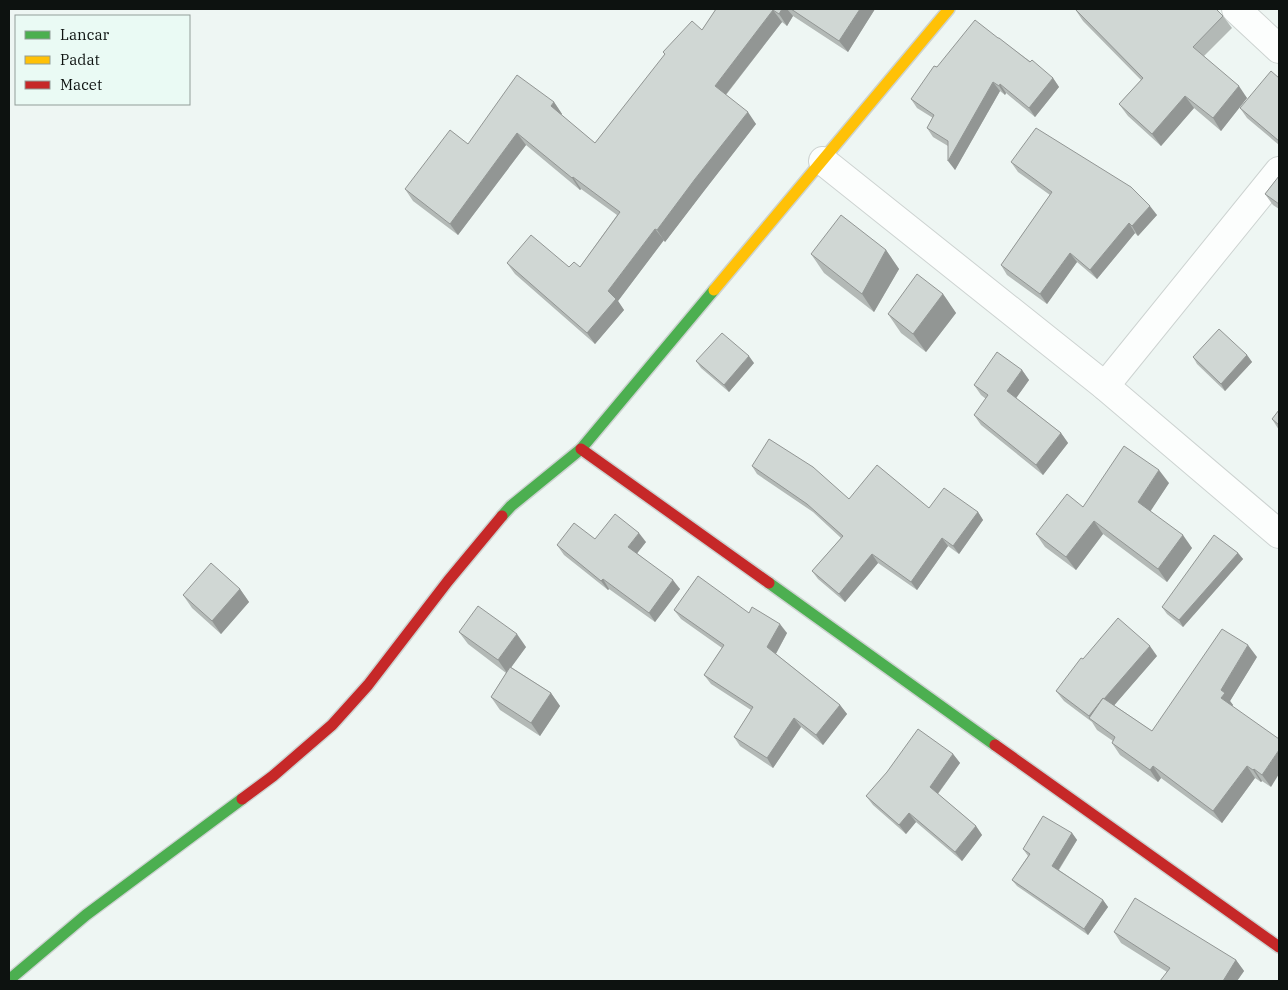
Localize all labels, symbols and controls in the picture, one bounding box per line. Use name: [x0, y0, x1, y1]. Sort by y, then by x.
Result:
legend: [15, 15, 190, 105]
text: Lancar: [60, 25, 110, 44]
text: Padat: [60, 50, 100, 69]
text: Macet: [60, 75, 102, 94]

